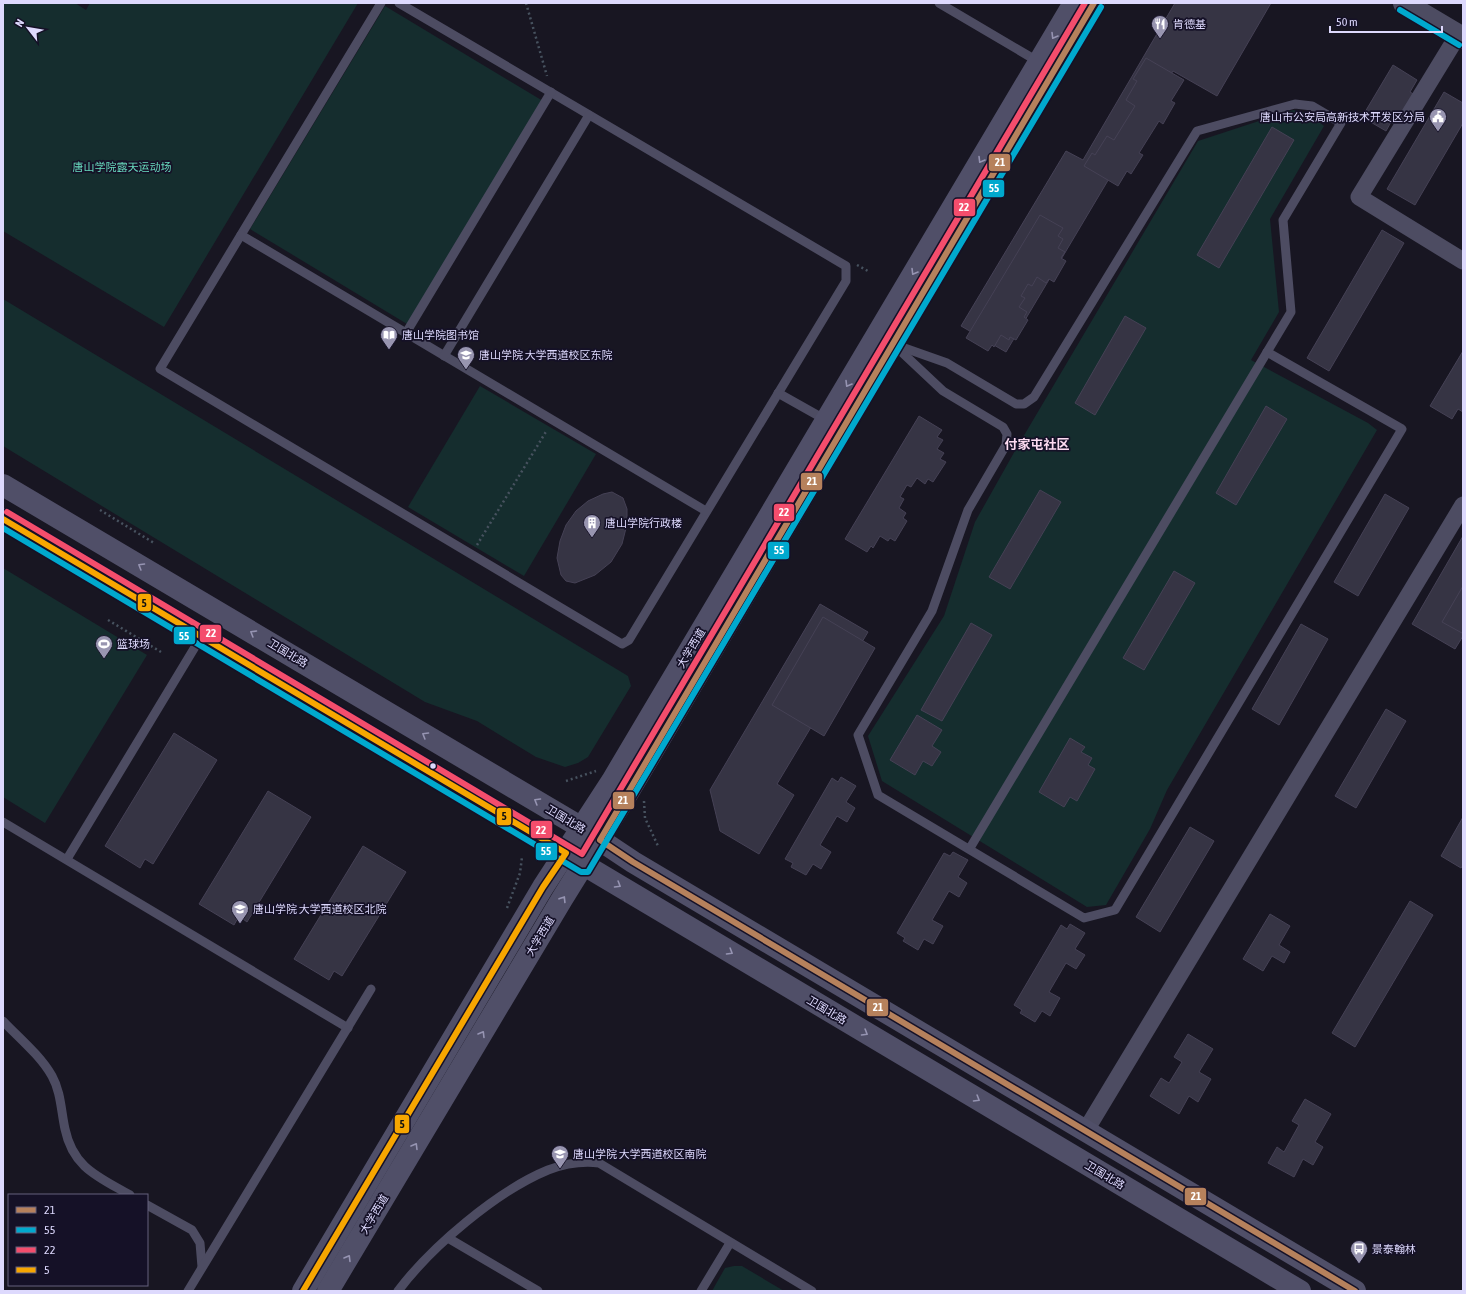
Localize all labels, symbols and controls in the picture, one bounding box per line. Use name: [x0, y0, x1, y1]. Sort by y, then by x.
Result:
north arrow: [8, 8, 48, 48]
scale bar: [1330, 8, 1442, 34]
restaurant icon: 肯德基: [1150, 14, 1170, 39]
text: 50 m: [1336, 15, 1358, 29]
text: N: [13, 17, 26, 29]
place label: 肯德基: [1173, 18, 1206, 30]
one-way arrow: [1052, 32, 1059, 39]
public building icon: 唐山市公安局高新技术开发区分局: [1428, 107, 1448, 132]
place label: 唐山市公安局高新技术开发区分局: [1260, 111, 1425, 123]
line badge: 21: [988, 153, 1011, 172]
one-way arrow: [978, 156, 985, 163]
text: 21: [995, 156, 1005, 168]
park label: 唐山学院露天运动场: [73, 161, 172, 173]
line badge: 55: [982, 179, 1005, 198]
text: 55: [989, 182, 999, 194]
line badge: 22: [953, 198, 976, 217]
text: 22: [959, 201, 969, 213]
one-way arrow: [912, 268, 919, 275]
library icon: 唐山学院图书馆: [379, 325, 399, 350]
place label: 唐山学院图书馆: [402, 329, 479, 341]
school or university icon: 唐山学院 大学西道校区东院: [456, 345, 476, 370]
place label: 唐山学院 大学西道校区东院: [479, 349, 613, 361]
one-way arrow: [845, 380, 852, 387]
district label: 付家屯社区: [1004, 437, 1070, 452]
line badge: 21: [800, 472, 823, 491]
text: 21: [807, 475, 817, 487]
line badge: 22: [773, 503, 795, 522]
text: 22: [779, 506, 789, 518]
building icon: 唐山学院行政楼: [582, 513, 602, 538]
place label: 唐山学院行政楼: [605, 517, 682, 529]
line badge: 55: [767, 541, 790, 560]
text: 55: [774, 544, 784, 556]
one-way arrow: [138, 564, 145, 571]
line badge: 5: [137, 593, 152, 612]
text: 5: [141, 597, 147, 609]
line badge: 22: [199, 624, 222, 643]
line badge: 55: [173, 626, 196, 645]
street label: 大学西道: [675, 626, 707, 670]
text: 22: [206, 627, 216, 639]
text: 55: [179, 630, 189, 642]
one-way arrow: [250, 630, 257, 637]
sports icon: 篮球场: [94, 634, 114, 659]
street label: 卫国北路: [266, 637, 310, 669]
place label: 篮球场: [117, 638, 150, 650]
one-way arrow: [422, 732, 429, 739]
unlabelled marker: [428, 761, 438, 771]
line badge: 21: [612, 791, 635, 810]
text: 21: [618, 794, 628, 806]
one-way arrow: [534, 799, 541, 806]
street label: 卫国北路: [544, 803, 588, 835]
line badge: 5: [496, 807, 512, 826]
text: 5: [501, 810, 507, 822]
line badge: 22: [530, 820, 553, 839]
text: 22: [536, 824, 546, 836]
line badge: 55: [535, 842, 558, 861]
text: 55: [541, 845, 551, 857]
one-way arrow: [614, 881, 621, 888]
one-way arrow: [558, 896, 565, 903]
school or university icon: 唐山学院 大学西道校区北院: [230, 899, 250, 924]
place label: 唐山学院 大学西道校区北院: [253, 903, 387, 915]
street label: 大学西道: [524, 914, 556, 958]
one-way arrow: [726, 947, 733, 954]
street label: 卫国北路: [805, 994, 849, 1026]
line badge: 21: [866, 998, 889, 1017]
text: 21: [873, 1001, 883, 1013]
one-way arrow: [861, 1028, 868, 1035]
one-way arrow: [477, 1031, 484, 1038]
one-way arrow: [973, 1094, 980, 1101]
line badge: 5: [394, 1114, 410, 1134]
text: 5: [399, 1118, 405, 1130]
one-way arrow: [410, 1143, 418, 1150]
school or university icon: 唐山学院 大学西道校区南院: [550, 1144, 570, 1169]
place label: 唐山学院 大学西道校区南院: [573, 1148, 707, 1160]
street label: 卫国北路: [1083, 1159, 1127, 1191]
line badge: 21: [1184, 1187, 1207, 1206]
text: 21: [1191, 1190, 1201, 1202]
street label: 大学西道: [358, 1192, 390, 1236]
legend: [8, 1194, 148, 1286]
text: 21: [44, 1203, 56, 1217]
text: 55: [44, 1223, 55, 1237]
bus stop icon: 景泰翰林: [1349, 1239, 1369, 1264]
text: 22: [44, 1243, 55, 1257]
place label: 景泰翰林: [1372, 1243, 1416, 1255]
one-way arrow: [344, 1255, 351, 1262]
text: 5: [44, 1263, 50, 1277]

